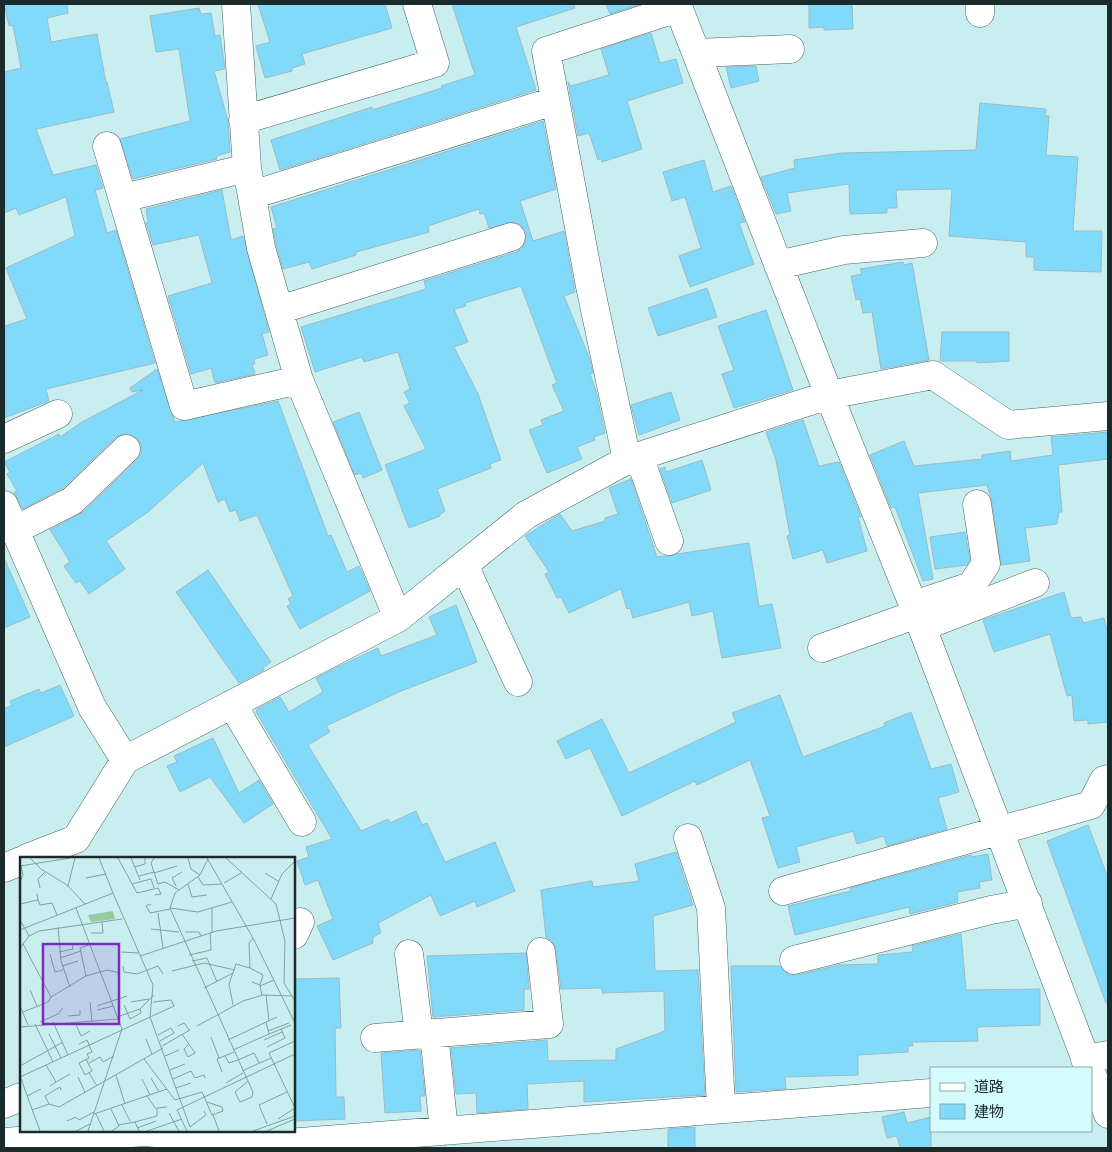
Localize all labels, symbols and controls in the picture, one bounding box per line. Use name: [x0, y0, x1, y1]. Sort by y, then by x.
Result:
inset map: [20, 857, 295, 1132]
legend: [930, 1067, 1092, 1132]
text: 道路: [974, 1077, 1004, 1096]
text: 建物: [974, 1102, 1004, 1121]

